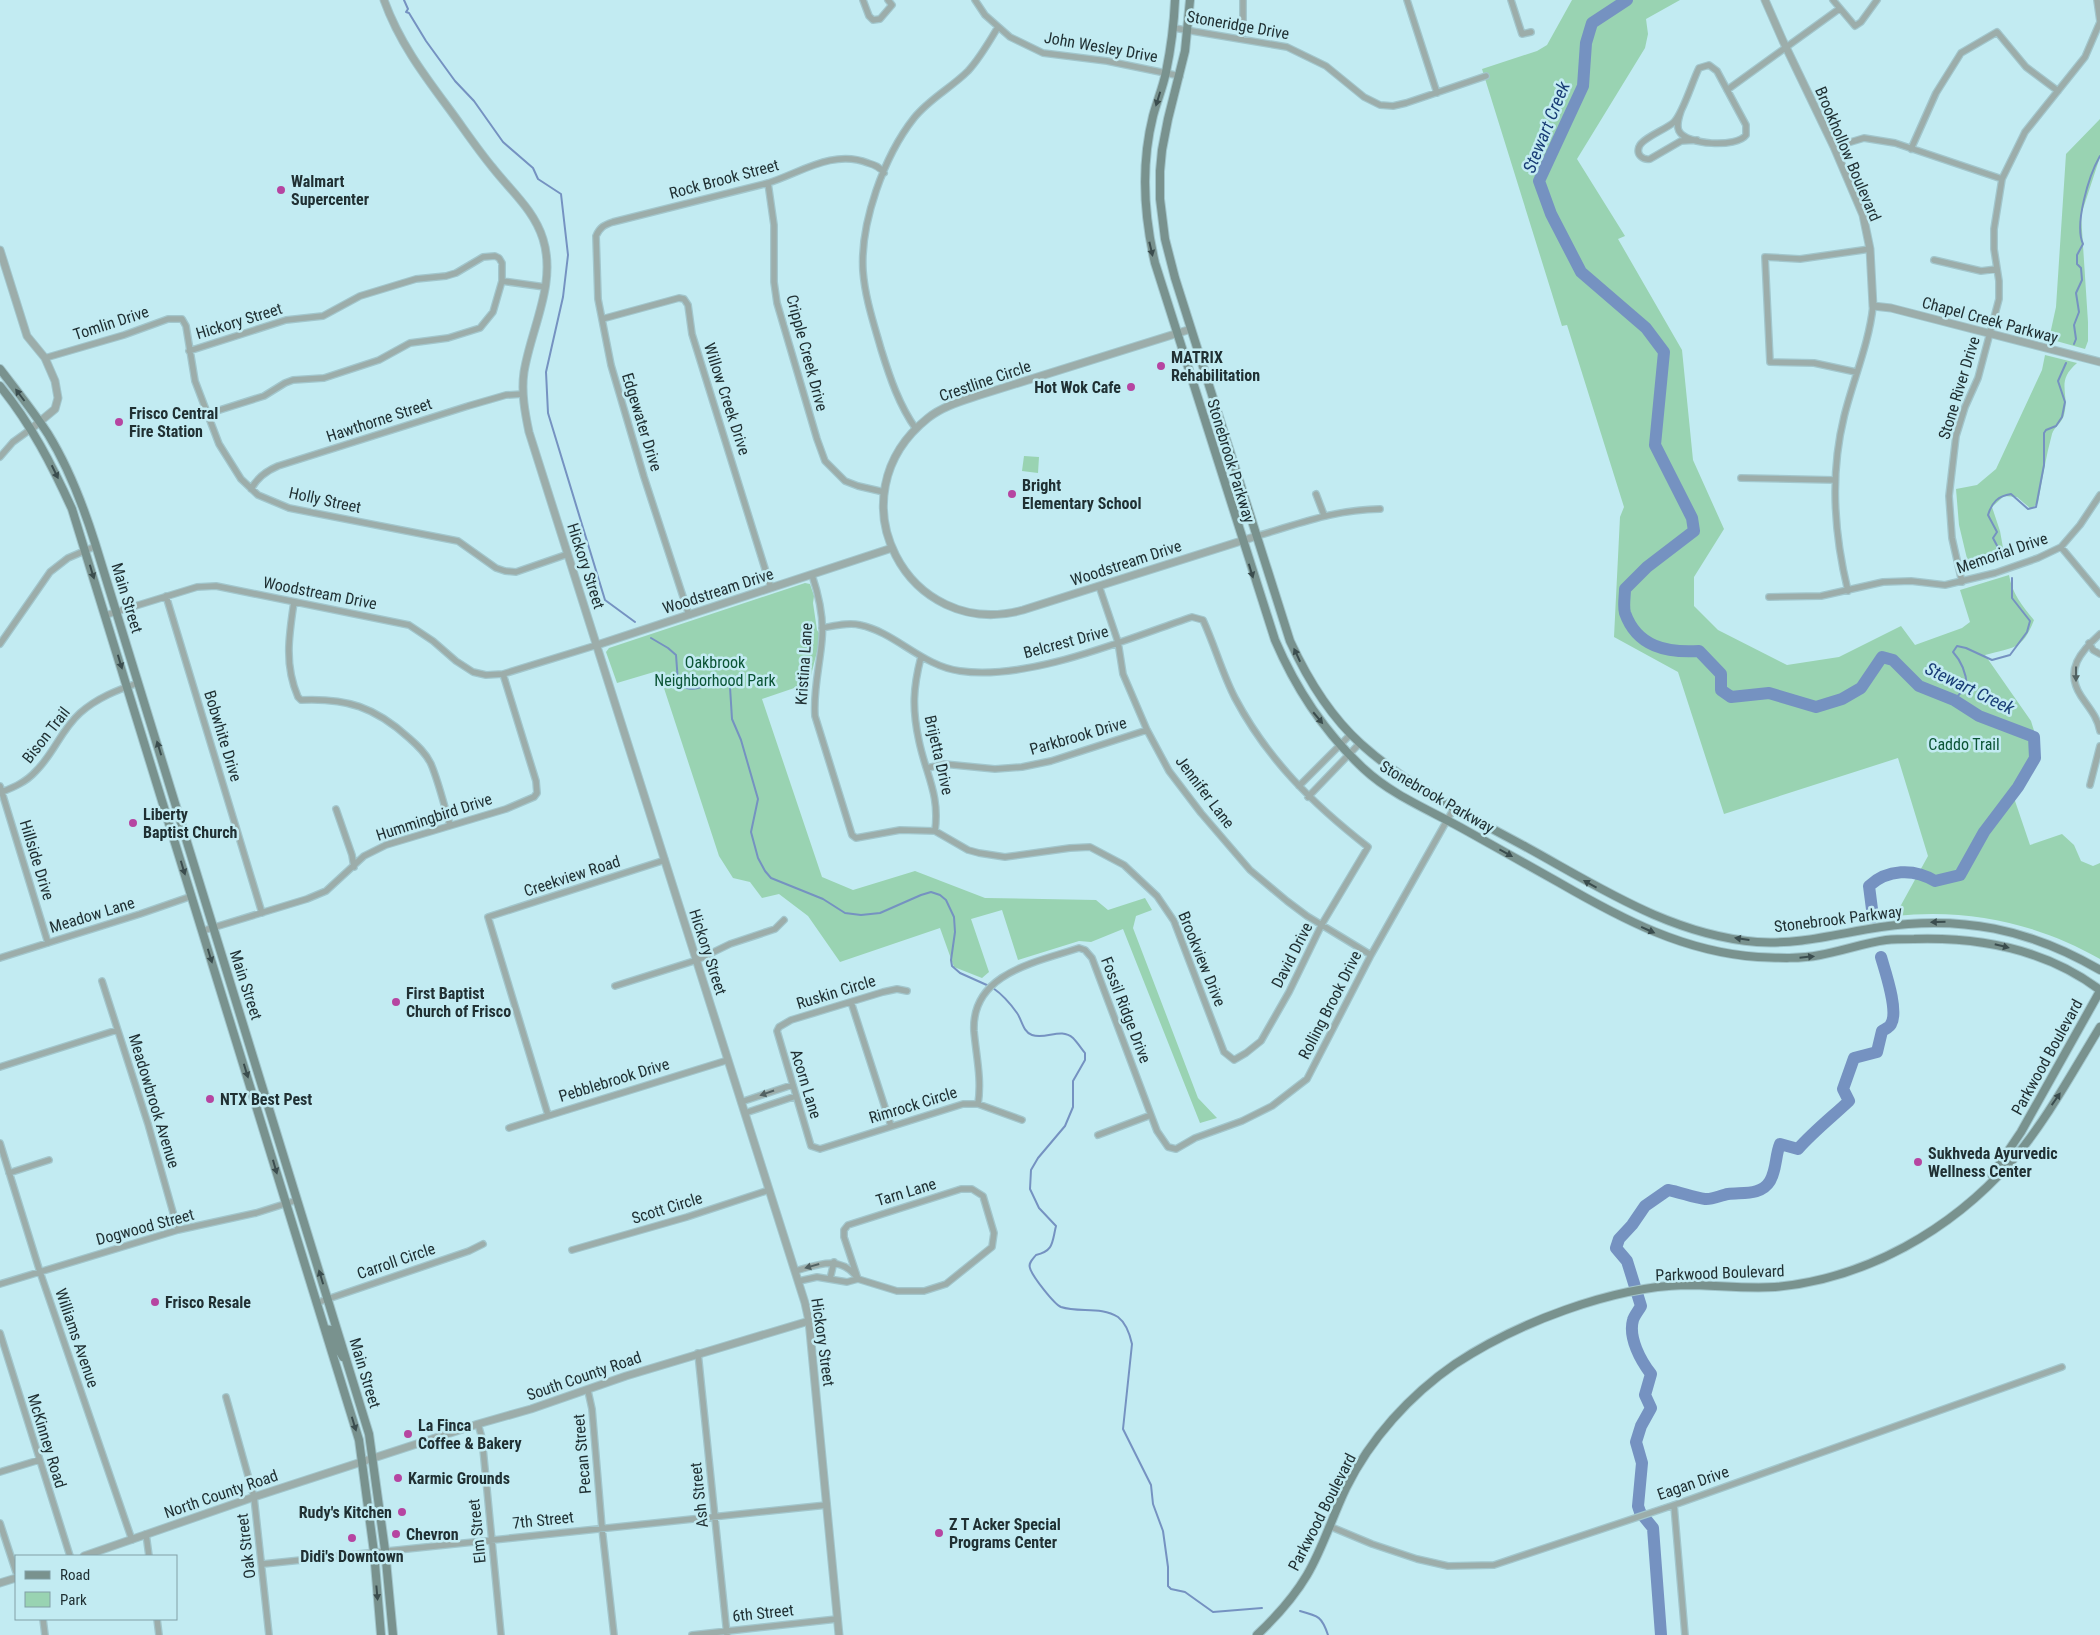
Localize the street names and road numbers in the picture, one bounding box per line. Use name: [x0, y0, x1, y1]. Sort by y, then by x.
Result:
street label: Stoneridge Drive: [1185, 7, 1291, 43]
street label: John Wesley Drive: [1043, 28, 1159, 66]
street label: Brookhollow Boulevard: [1811, 84, 1885, 224]
street label: Rock Brook Street: [667, 155, 781, 203]
street label: Cripple Creek Drive: [782, 293, 832, 413]
street label: Chapel Creek Parkway: [1920, 293, 2060, 347]
street label: Hickory Street: [194, 299, 285, 343]
street label: Tomlin Drive: [71, 302, 151, 344]
street label: Stone River Drive: [1934, 334, 1984, 442]
street label: Willow Creek Drive: [700, 340, 754, 458]
street label: Crestline Circle: [937, 356, 1033, 406]
street label: Edgewater Drive: [618, 370, 666, 474]
street label: Hawthorne Street: [324, 394, 434, 446]
street label: Stonebrook Parkway: [1203, 397, 1259, 526]
street label: Holly Street: [287, 483, 363, 517]
street label: Hickory Street: [563, 521, 609, 612]
street label: Memorial Drive: [1954, 529, 2050, 577]
street label: Woodstream Drive: [1068, 536, 1184, 590]
street label: Main Street: [107, 561, 147, 636]
street label: Woodstream Drive: [660, 564, 776, 618]
street label: Woodstream Drive: [261, 573, 379, 613]
street label: Kristina Lane: [792, 622, 816, 706]
street label: Belcrest Drive: [1021, 622, 1111, 662]
street label: Bobwhite Drive: [200, 688, 246, 784]
street label: Bison Trail: [18, 703, 74, 767]
street label: Brijetta Drive: [921, 713, 957, 797]
street label: Parkbrook Drive: [1027, 713, 1129, 759]
street label: Jennifer Lane: [1172, 752, 1238, 832]
street label: Stonebrook Parkway: [1376, 757, 1498, 838]
street label: Hummingbird Drive: [374, 789, 494, 845]
street label: Hillside Drive: [16, 818, 58, 902]
street label: Creekview Road: [521, 851, 623, 901]
street label: Meadow Lane: [47, 893, 137, 937]
street label: Stonebrook Parkway: [1773, 902, 1903, 936]
street label: Hickory Street: [685, 907, 731, 998]
street label: Brookview Drive: [1174, 909, 1230, 1009]
street label: David Drive: [1267, 919, 1317, 991]
street label: Main Street: [226, 948, 266, 1023]
street label: Rolling Brook Drive: [1294, 948, 1366, 1062]
street label: Fossil Ridge Drive: [1097, 954, 1155, 1066]
street label: Ruskin Circle: [794, 971, 878, 1013]
street label: Parkwood Boulevard: [2007, 996, 2087, 1118]
street label: Meadowbrook Avenue: [125, 1032, 183, 1170]
street label: Acorn Lane: [786, 1047, 826, 1121]
street label: Pebblebrook Drive: [556, 1054, 672, 1106]
street label: Rimrock Circle: [867, 1083, 959, 1127]
street label: Tarn Lane: [874, 1174, 938, 1210]
street label: Scott Circle: [629, 1188, 705, 1228]
street label: Dogwood Street: [94, 1205, 196, 1249]
street label: Carroll Circle: [354, 1239, 438, 1283]
street label: Parkwood Boulevard: [1655, 1261, 1785, 1285]
street label: Williams Avenue: [51, 1286, 103, 1390]
street label: Hickory Street: [807, 1297, 839, 1388]
street label: Main Street: [345, 1336, 385, 1411]
street label: South County Road: [524, 1347, 644, 1405]
street label: McKinney Road: [24, 1392, 70, 1490]
street label: Pecan Street: [569, 1413, 595, 1495]
street label: Parkwood Boulevard: [1284, 1450, 1360, 1574]
street label: Ash Street: [686, 1461, 712, 1529]
street label: Eagan Drive: [1655, 1462, 1731, 1504]
street label: North County Road: [162, 1466, 280, 1522]
street label: Elm Street: [464, 1498, 490, 1564]
street label: 7th Street: [511, 1507, 575, 1533]
street label: Oak Street: [233, 1512, 259, 1580]
street label: 6th Street: [731, 1600, 795, 1626]

